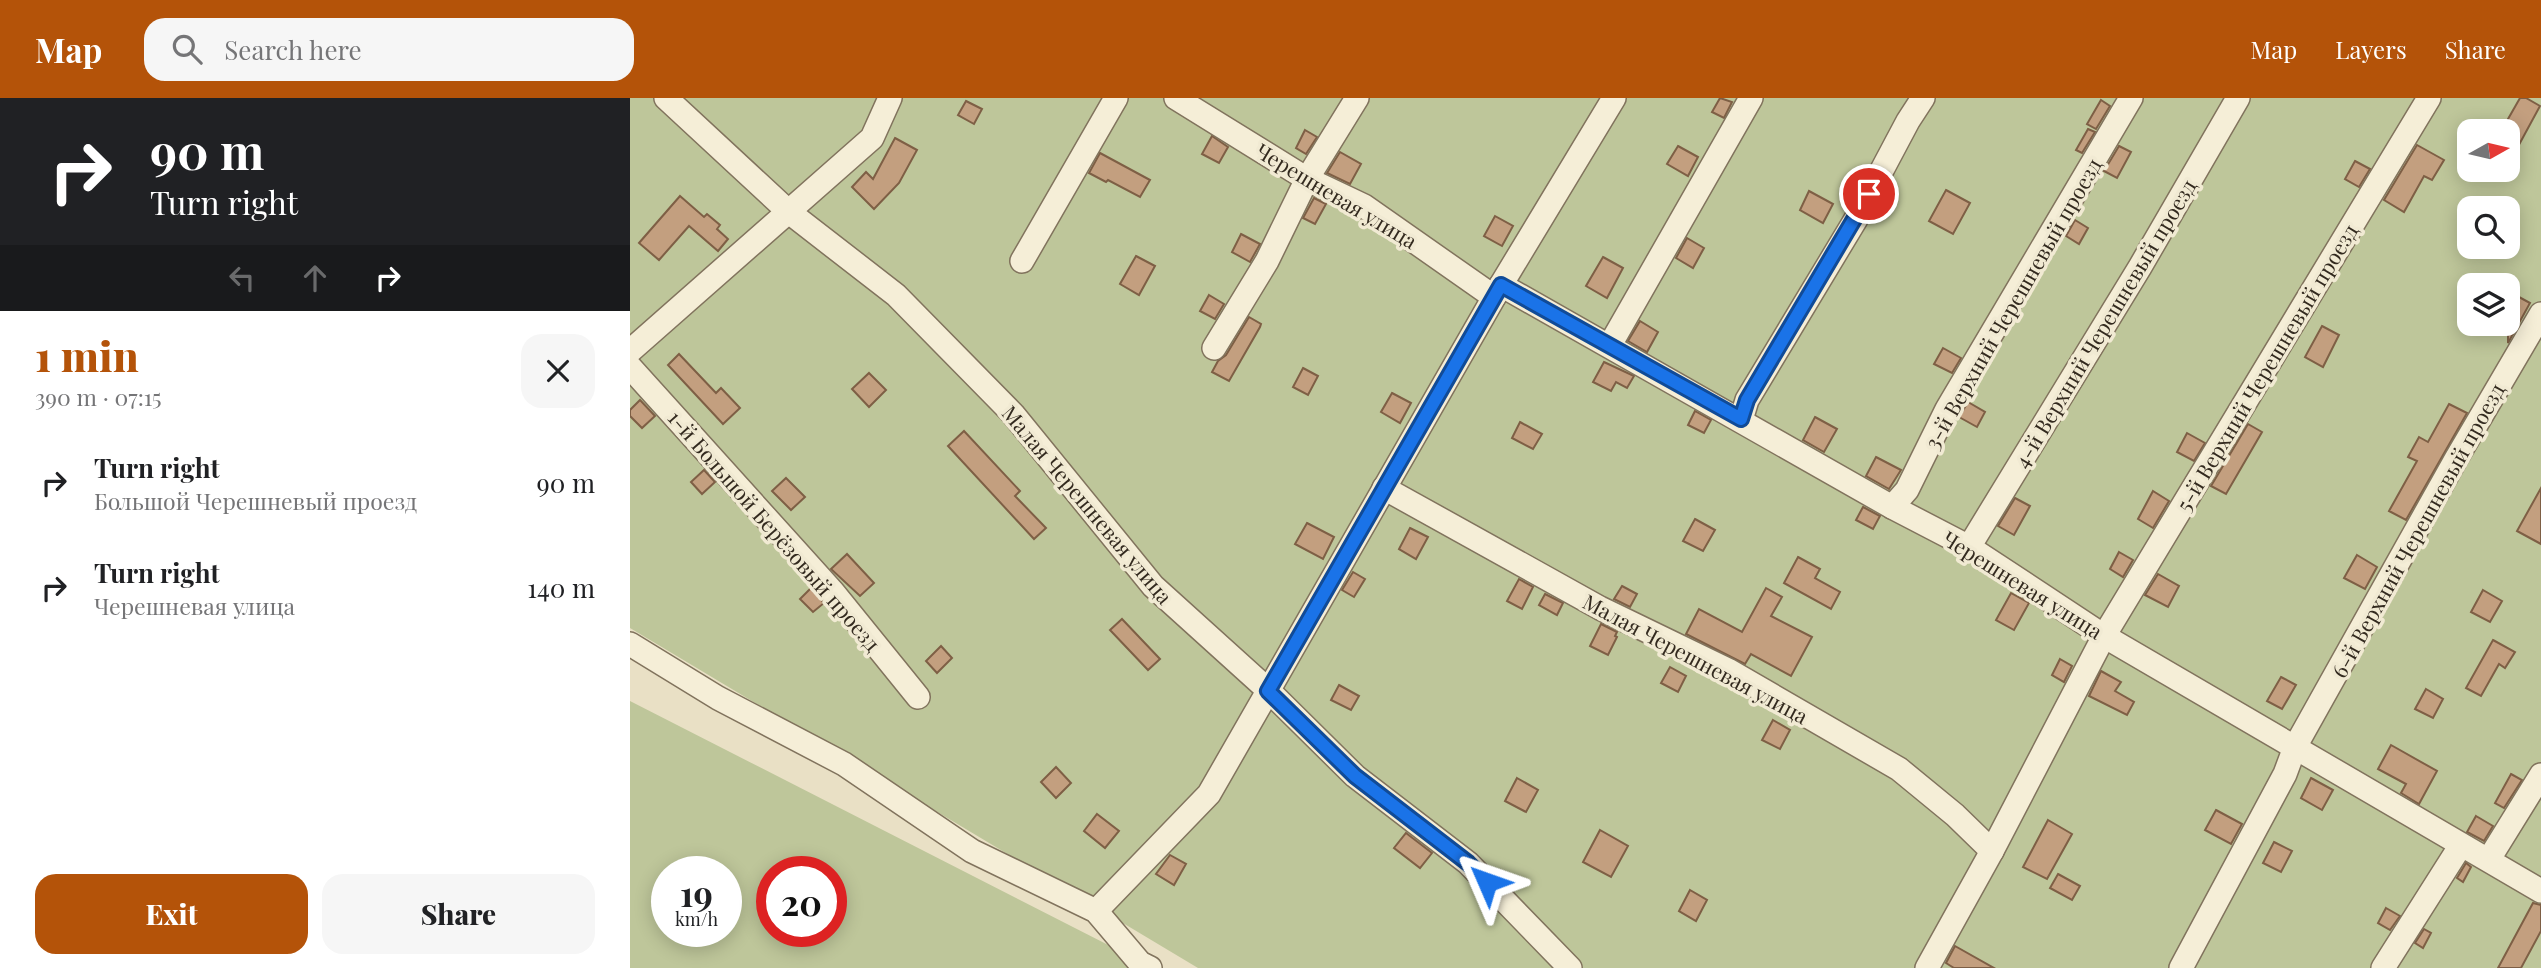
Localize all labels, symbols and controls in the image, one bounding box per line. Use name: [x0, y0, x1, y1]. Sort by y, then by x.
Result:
search box: [144, 18, 634, 81]
text: Map: [35, 27, 102, 71]
icon: search: [168, 30, 206, 68]
text: Search here: [224, 32, 362, 67]
text: Map: [2251, 33, 2297, 65]
text: Layers: [2335, 33, 2407, 65]
text: Share: [2445, 33, 2506, 65]
text: 90 m: [150, 117, 264, 182]
north arrow: [2457, 119, 2520, 182]
map controls: [2457, 119, 2520, 336]
icon: right: [35, 126, 126, 217]
street label: Черешневая улица: [1251, 136, 1423, 255]
street label: 3-й Верхний Черешневый проезд: [1917, 153, 2107, 453]
pin: [1839, 164, 1899, 224]
street label: 4-й Верхний Черешневый проезд: [2006, 173, 2202, 473]
icon: arrive: [1850, 175, 1888, 213]
text: Turn right: [150, 180, 298, 223]
button: search: [2457, 196, 2520, 259]
street label: 5-й Верхний Черешневый проезд: [2169, 218, 2363, 516]
icon: left: [223, 259, 261, 297]
icon: ahead: [296, 259, 334, 297]
icon: right: [369, 259, 407, 297]
button: layers: [2457, 273, 2520, 336]
text: 1 min: [35, 327, 139, 383]
button: close: [521, 334, 595, 408]
street label: 6-й Верхний Черешневый проезд: [2324, 378, 2510, 682]
text: 390 m · 07:15: [35, 381, 162, 412]
street label: Малая Черешневая улица: [997, 399, 1180, 610]
street label: 1-й Большой Берёзовый проезд: [663, 404, 887, 656]
text: Turn right: [94, 450, 220, 485]
icon: right: [35, 464, 73, 502]
text: 90 m: [537, 465, 595, 500]
text: Большой Черешневый проезд: [94, 485, 417, 516]
street label: Черешневая улица: [1938, 523, 2109, 645]
text: Turn right: [94, 555, 220, 590]
icon: right: [35, 569, 73, 607]
text: 140 m: [527, 570, 595, 605]
street label: Малая Черешневая улица: [1579, 587, 1814, 730]
text: Черешневая улица: [94, 590, 295, 621]
position arrow: [1450, 845, 1524, 919]
speed limit sign: 20: [756, 856, 847, 947]
text: 19: [680, 869, 713, 916]
button: Exit: [35, 874, 308, 954]
button: Share: [322, 874, 595, 954]
text: km/h: [675, 907, 718, 931]

